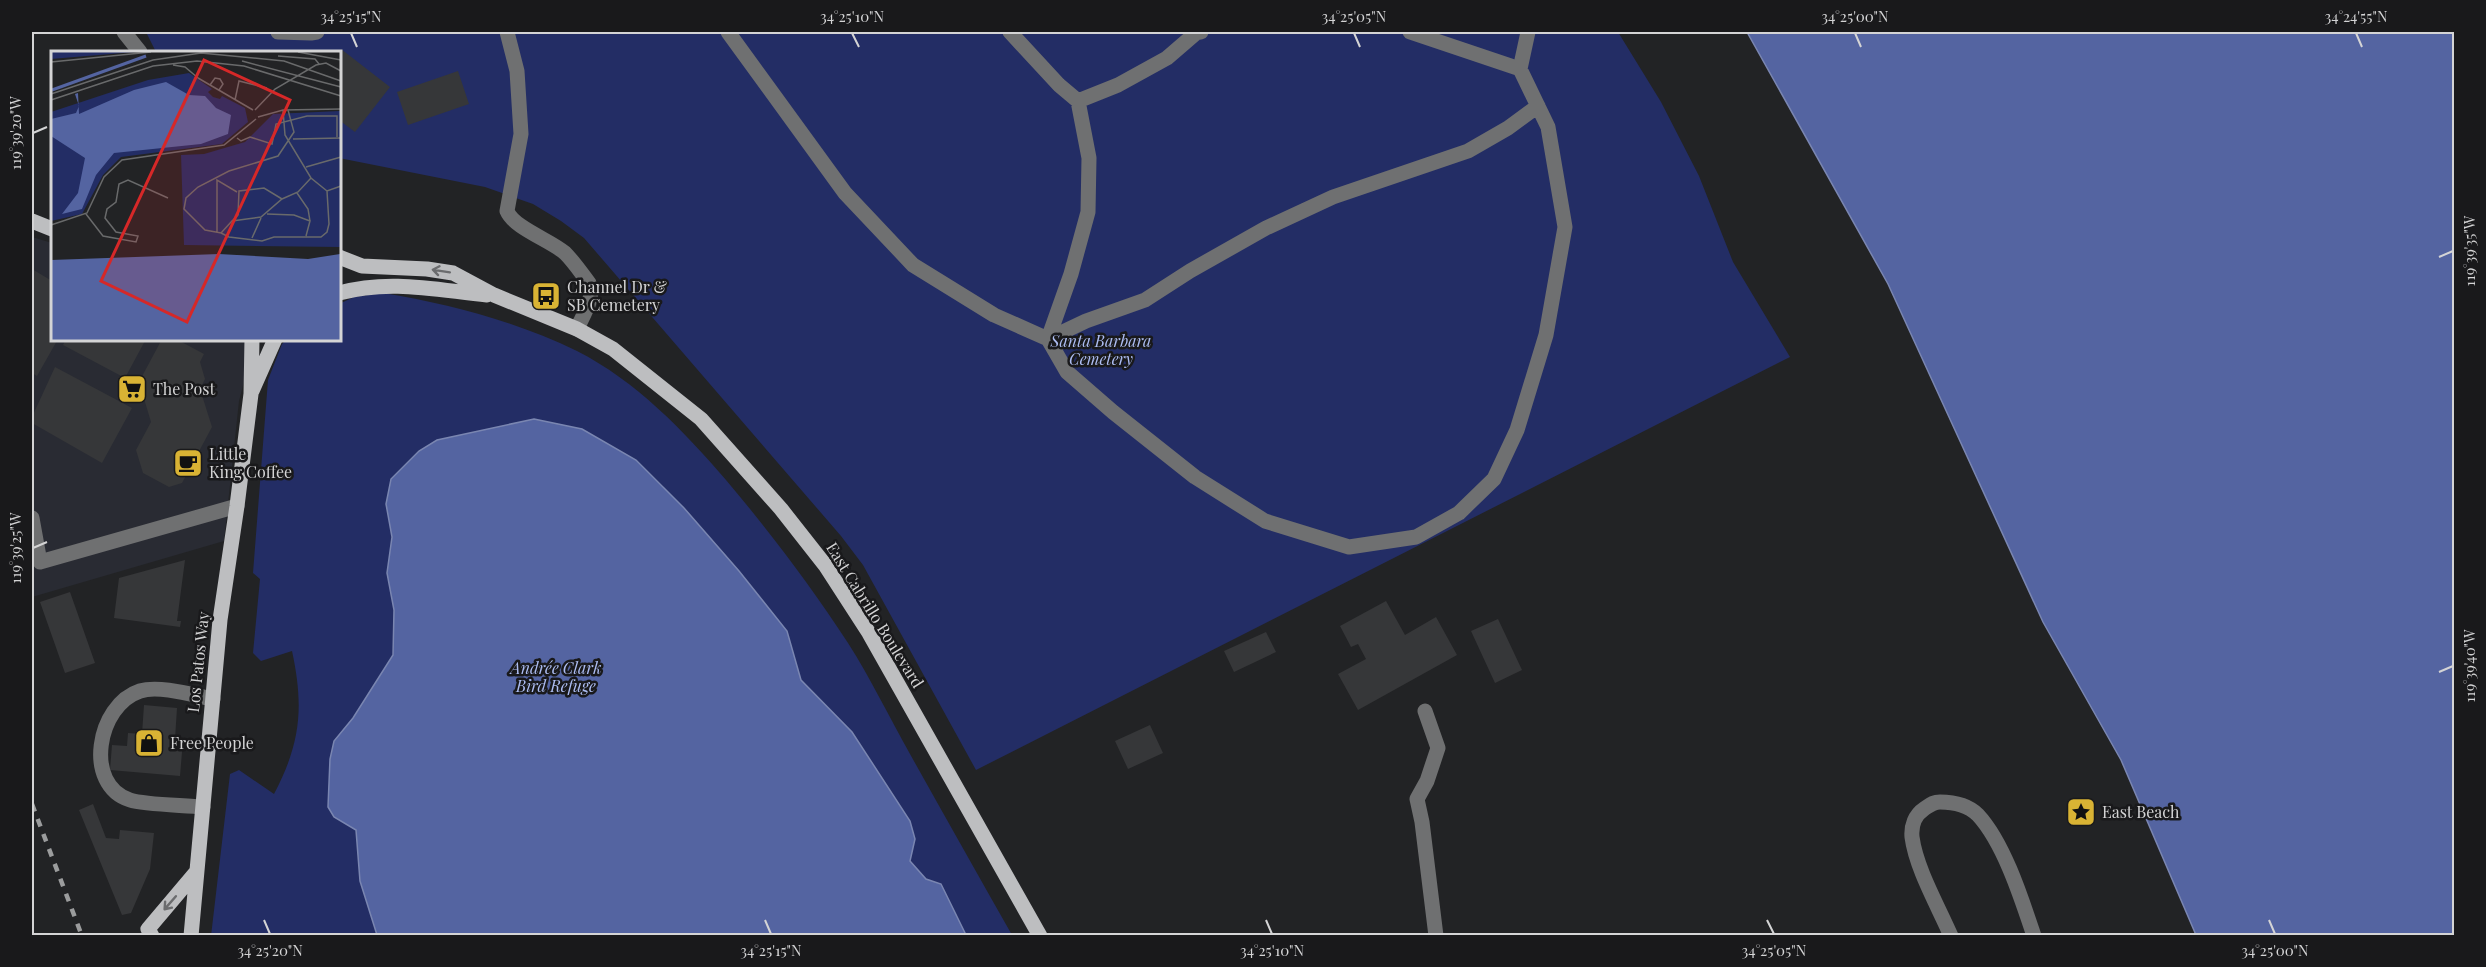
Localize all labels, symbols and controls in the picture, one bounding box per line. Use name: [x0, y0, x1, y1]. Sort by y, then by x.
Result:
text: 34°25'15"N: [320, 6, 382, 26]
text: 34°25'10"N: [820, 6, 884, 26]
text: 34°25'05"N: [1322, 6, 1387, 26]
text: 34°25'00"N: [1821, 6, 1889, 26]
text: 34°24'55"N: [2324, 6, 2388, 26]
inset map: [51, 51, 340, 340]
text: 119°39'20"W: [5, 96, 25, 170]
text: 119°39'35"W: [2459, 215, 2479, 286]
one-way arrow: [432, 266, 451, 277]
place label: Channel Dr & SB Cemetery: [567, 276, 667, 315]
bus stop icon: Channel Dr & SB Cemetery: [530, 280, 562, 312]
park label: Santa Barbara Cemetery: [1050, 330, 1151, 369]
supermarket icon: The Post: [116, 373, 148, 405]
place label: The Post: [153, 378, 215, 399]
place label: Little King Coffee: [209, 443, 292, 482]
cafe icon: Little King Coffee: [172, 447, 204, 479]
text: 119°39'25"W: [5, 512, 25, 584]
street label: East Cabrillo Boulevard: [822, 538, 929, 692]
street label: Los Patos Way: [182, 611, 213, 713]
text: 119°39'40"W: [2459, 629, 2479, 702]
park label: Andrée Clark Bird Refuge: [509, 657, 601, 696]
shop icon: Free People: [133, 727, 165, 759]
place label: Free People: [170, 732, 254, 753]
place icon: East Beach: [2065, 796, 2097, 828]
place label: East Beach: [2102, 801, 2180, 822]
one-way arrow: [163, 895, 177, 910]
text: 34°25'20"N: [237, 940, 303, 960]
text: 34°25'15"N: [740, 940, 802, 960]
text: 34°25'10"N: [1240, 940, 1304, 960]
text: 34°25'05"N: [1742, 940, 1807, 960]
text: 34°25'00"N: [2241, 940, 2309, 960]

